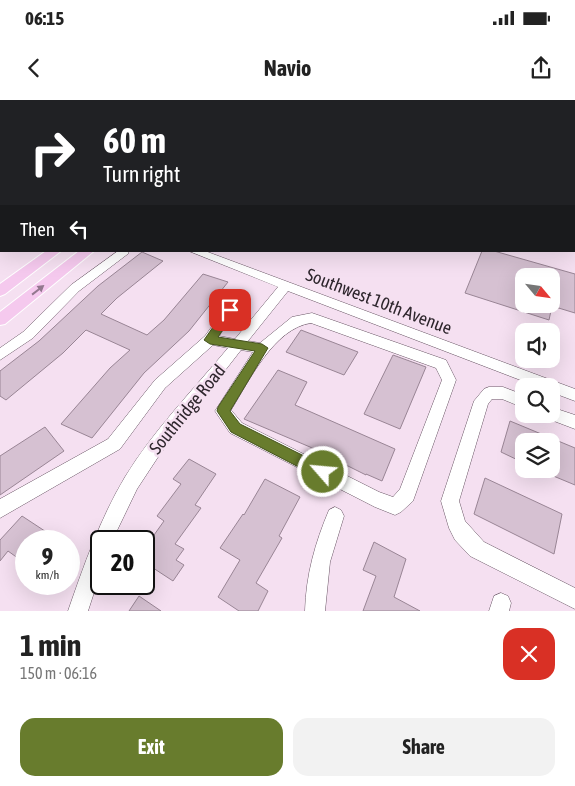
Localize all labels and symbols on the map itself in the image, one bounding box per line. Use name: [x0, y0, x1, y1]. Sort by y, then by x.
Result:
street label: Southwest 10th Avenue: [303, 264, 455, 338]
north arrow: [515, 268, 560, 312]
one-way arrow: [32, 285, 45, 295]
pin: [209, 289, 251, 331]
street label: Southridge Road: [145, 360, 229, 458]
position arrow: [296, 445, 348, 497]
speed limit sign: 20: [90, 530, 155, 595]

